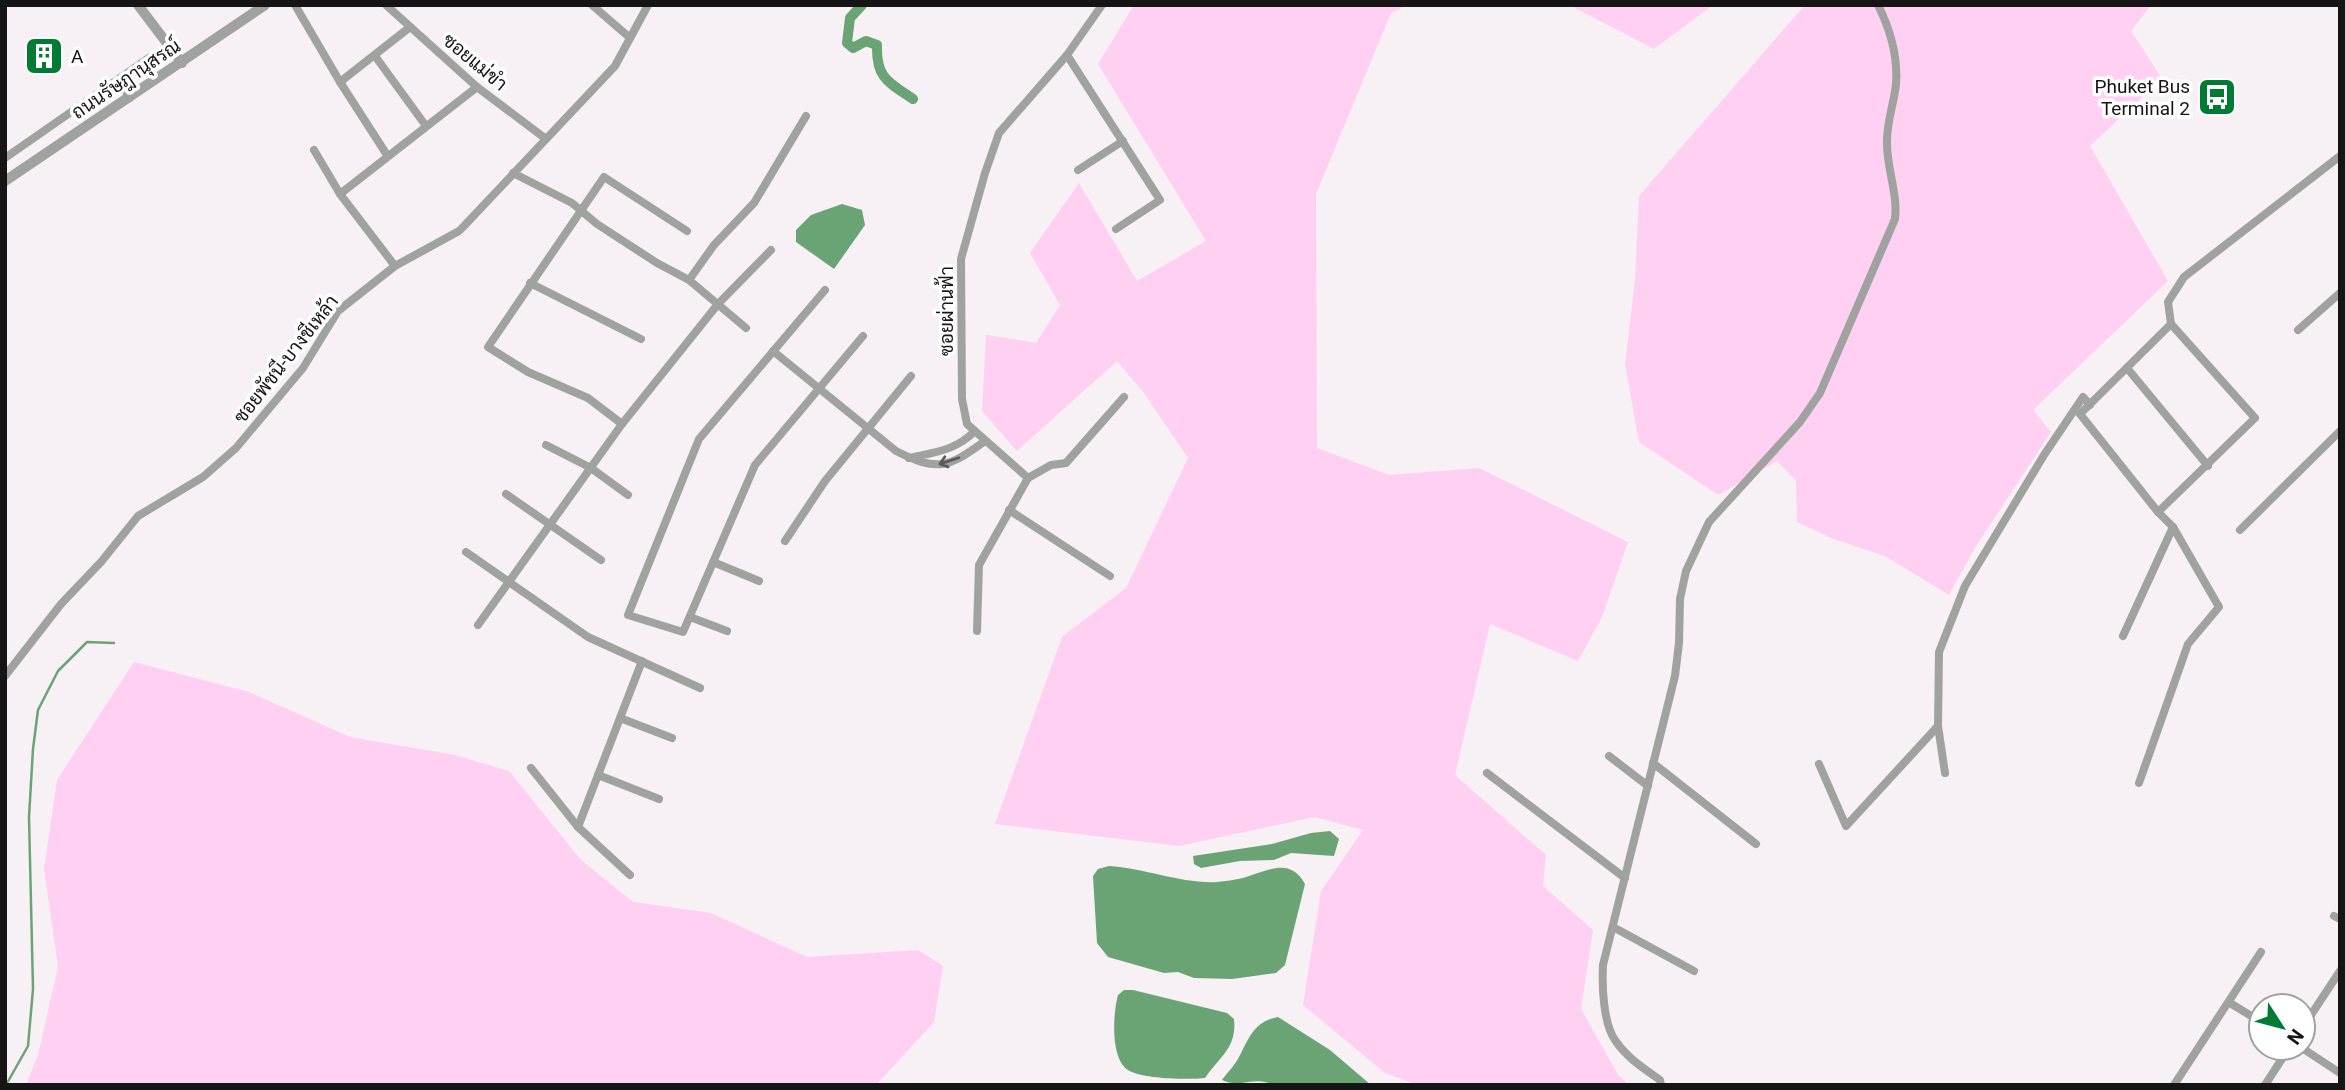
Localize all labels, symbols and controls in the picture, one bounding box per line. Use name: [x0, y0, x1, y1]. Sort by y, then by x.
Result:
street label: ซอยแม่ขำ: [438, 28, 512, 96]
street label: ถนนรัษฎานุสรณ์: [67, 33, 185, 125]
building icon: A: [23, 35, 65, 77]
place label: A: [71, 45, 84, 68]
place label: Phuket Bus Terminal 2: [2095, 75, 2190, 120]
bus stop icon: Phuket Bus Terminal 2: [2196, 76, 2238, 118]
street label: ซอยผ่านฟ้า: [934, 266, 958, 356]
street label: ซอยพัชนี-บางชีเหล้า: [228, 290, 343, 428]
one-way arrow: [938, 455, 960, 468]
north arrow: [2247, 992, 2317, 1062]
text: N: [2282, 1025, 2309, 1049]

